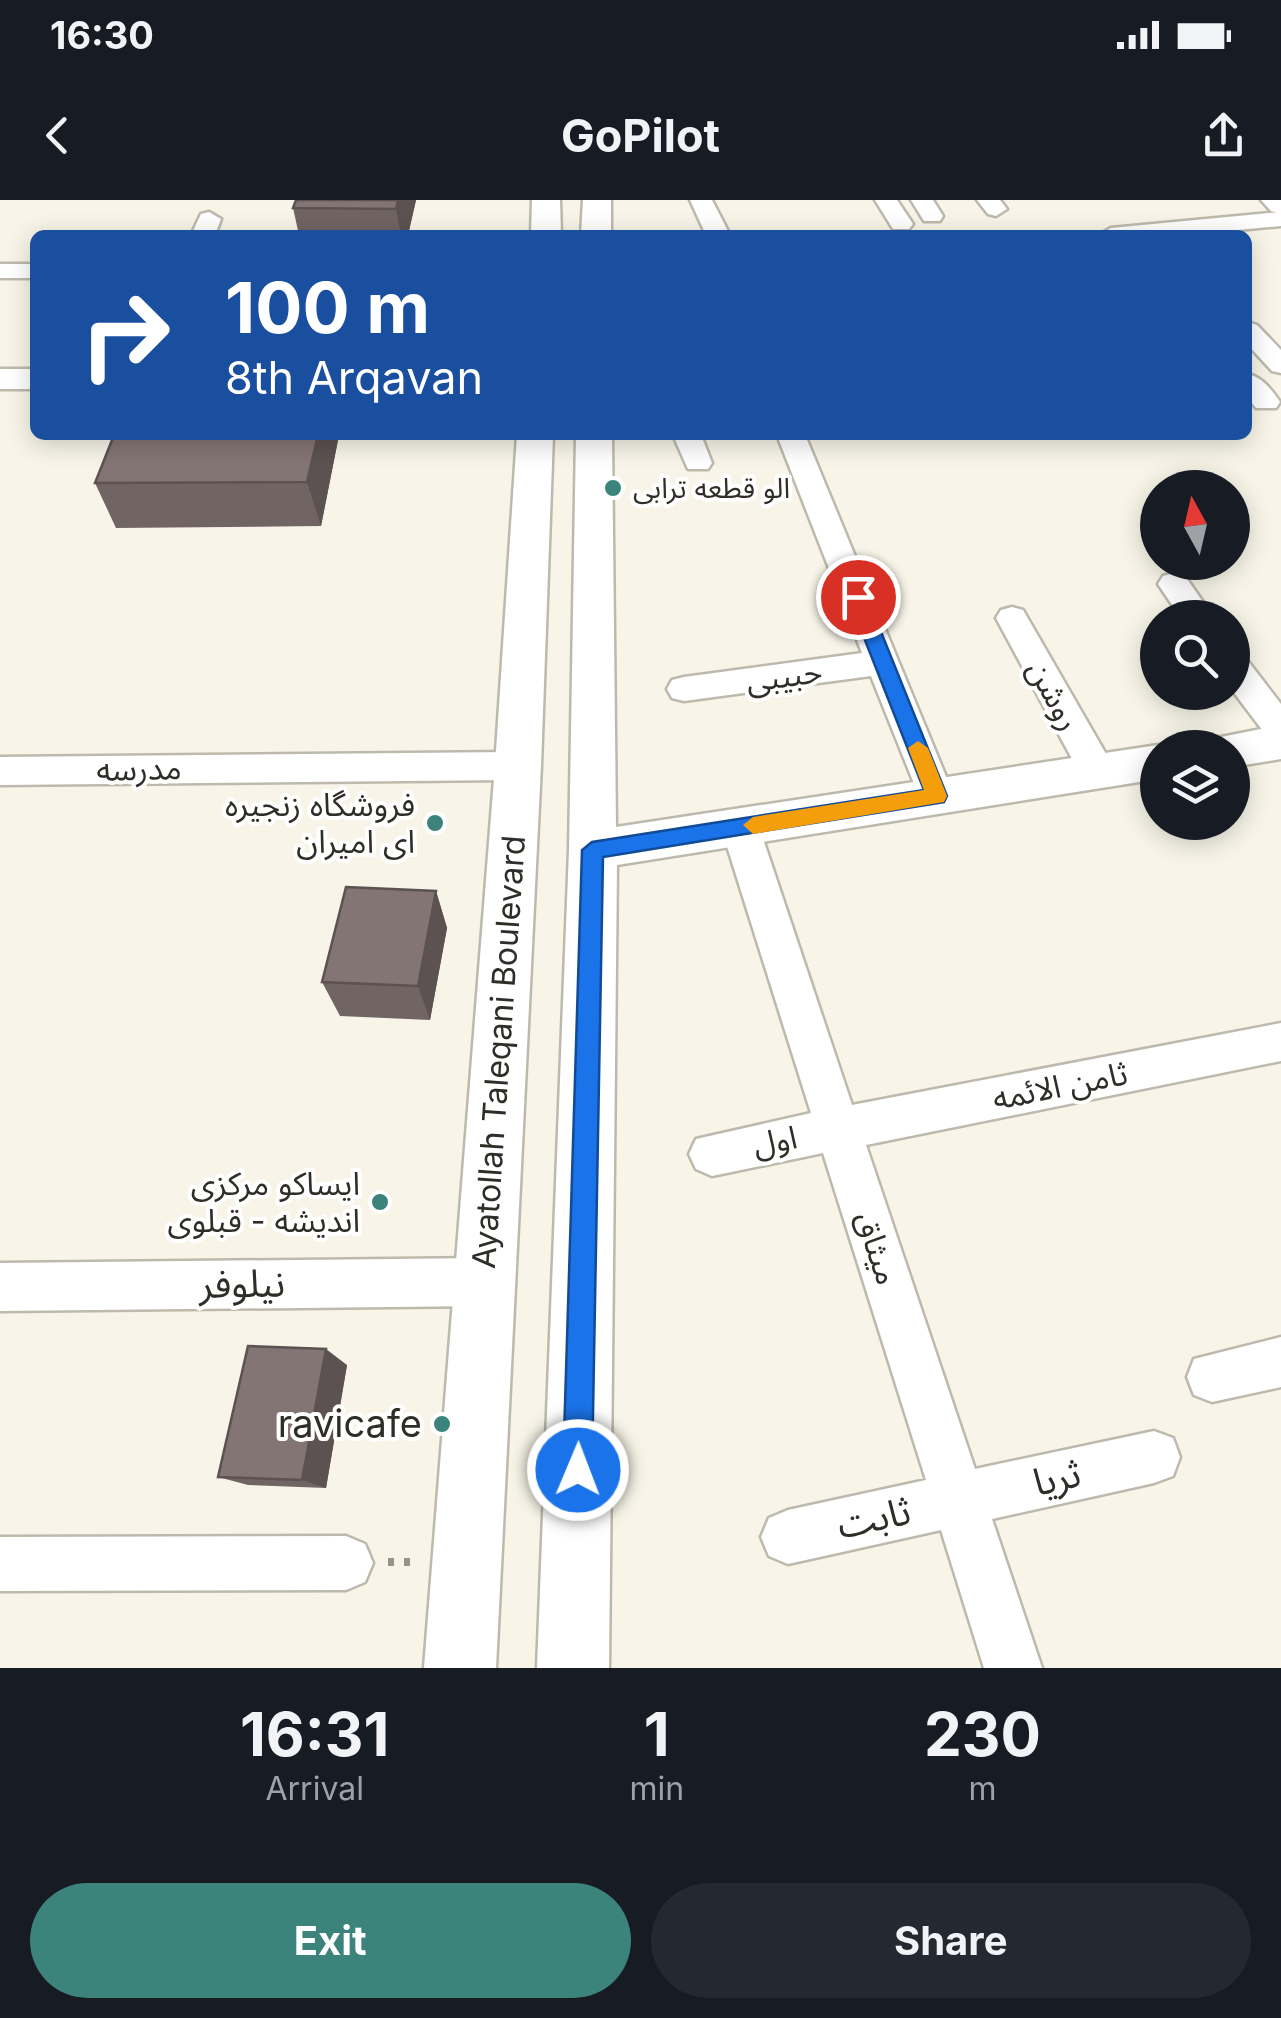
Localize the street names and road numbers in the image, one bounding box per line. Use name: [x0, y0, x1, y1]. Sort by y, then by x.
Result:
street label: حبیبی: [743, 651, 824, 700]
street label: روشن: [1019, 653, 1090, 737]
street label: مدرسه: [96, 748, 182, 789]
street label: Ayatollah Taleqani Boulevard: [464, 834, 533, 1270]
street label: ثامن الائمه: [989, 1053, 1131, 1118]
street label: اول: [750, 1117, 800, 1164]
street label: میثاق: [847, 1206, 908, 1289]
street label: نیلوفر: [198, 1259, 285, 1307]
street label: ثریا: [1028, 1449, 1085, 1505]
street label: ثابت: [833, 1487, 915, 1547]

